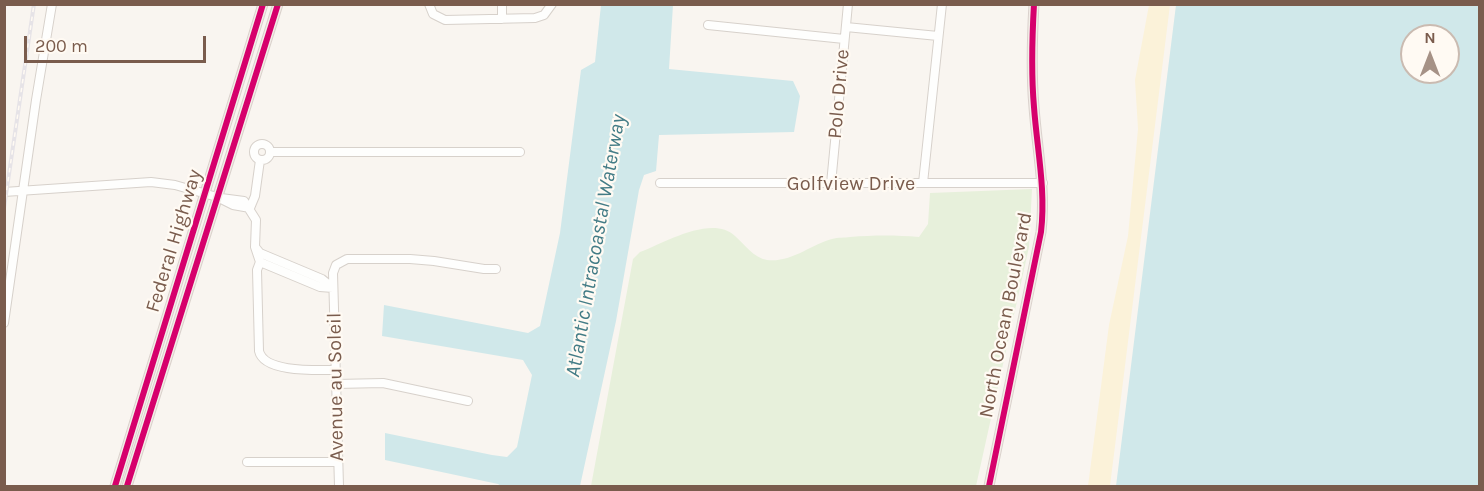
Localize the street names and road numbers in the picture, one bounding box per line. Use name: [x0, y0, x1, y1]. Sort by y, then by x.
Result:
street label: Polo Drive: [823, 48, 855, 140]
street label: Federal Highway: [141, 167, 207, 315]
street label: Golfview Drive: [787, 172, 915, 196]
street label: North Ocean Boulevard: [974, 210, 1038, 420]
street label: Avenue au Soleil: [323, 312, 349, 462]

